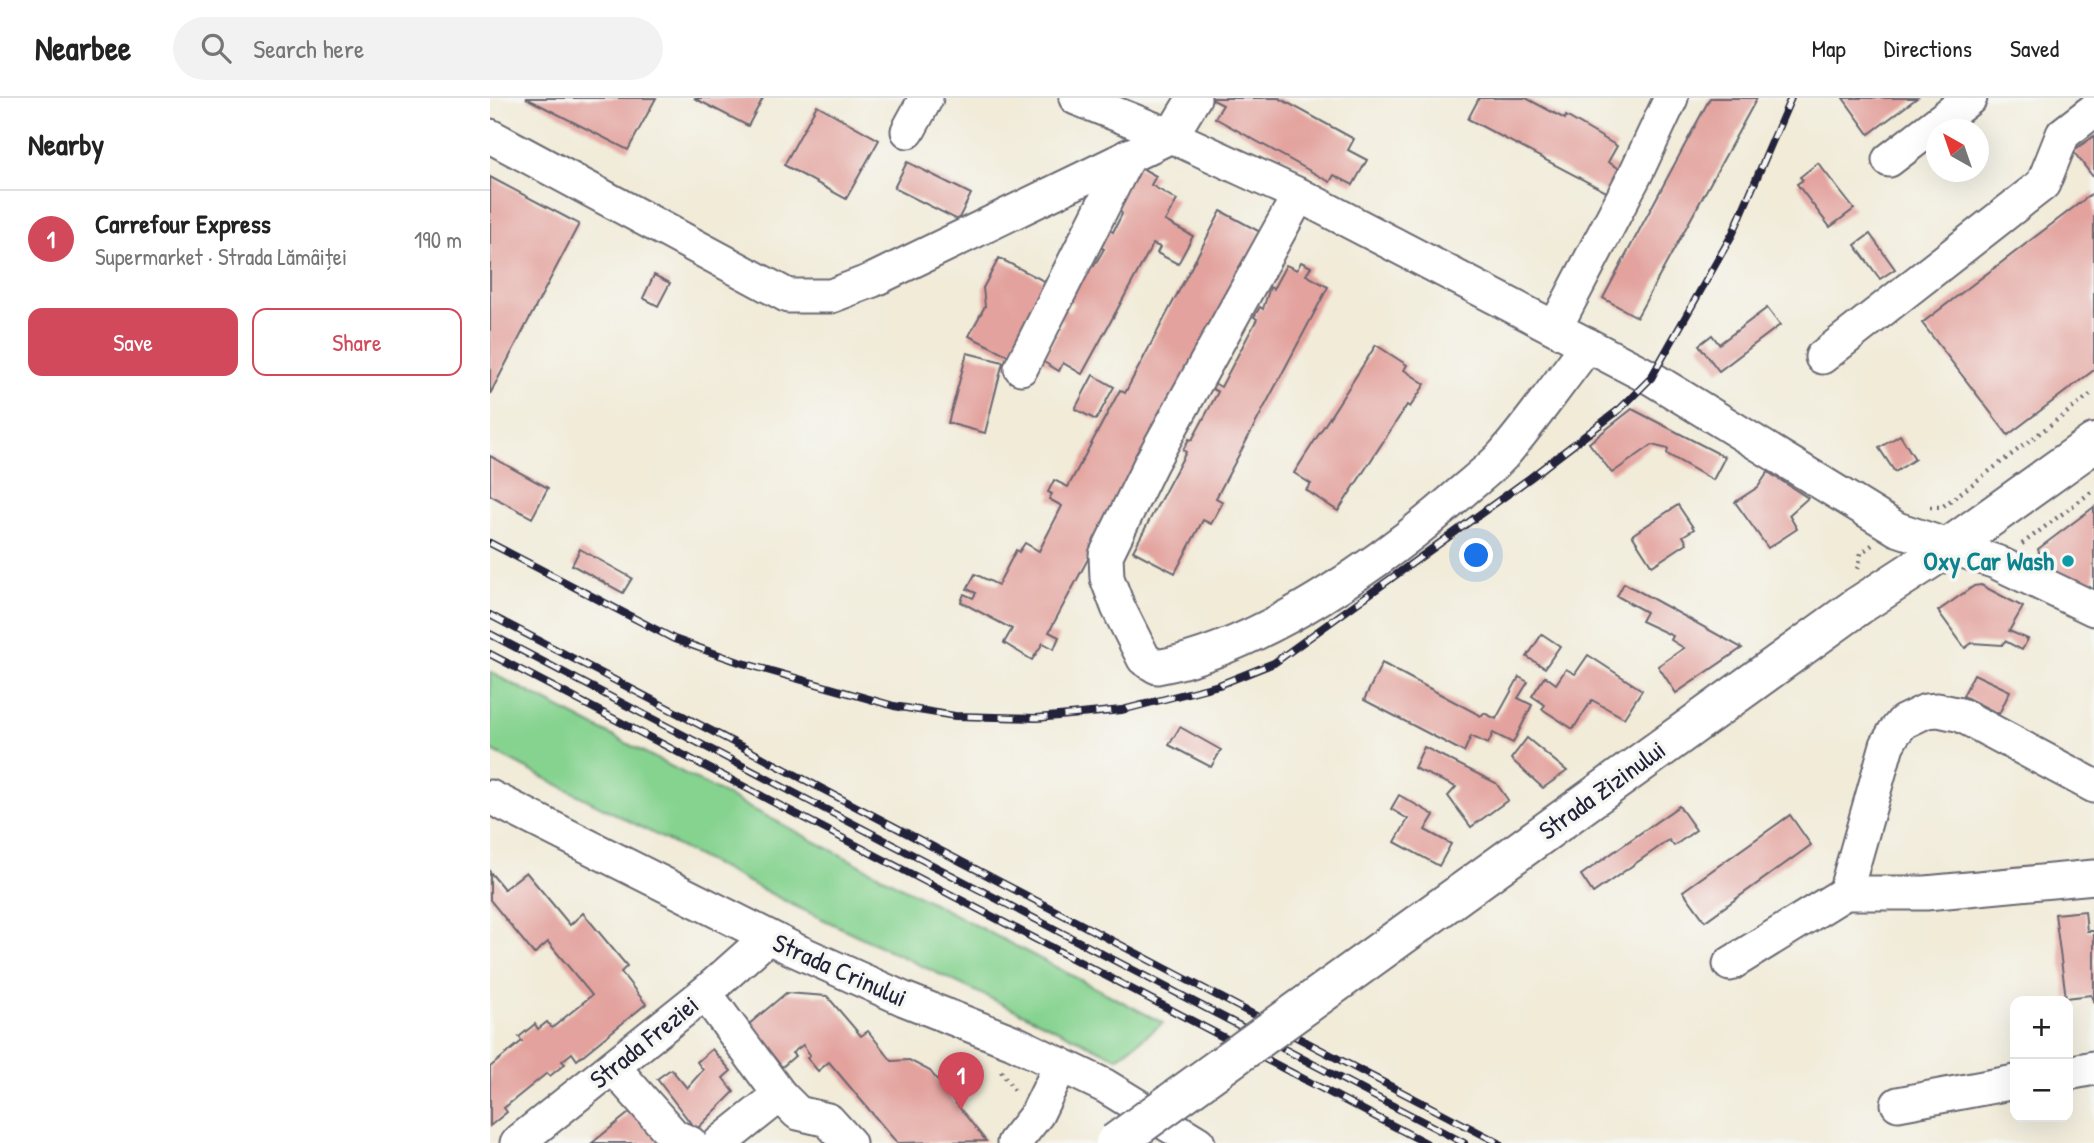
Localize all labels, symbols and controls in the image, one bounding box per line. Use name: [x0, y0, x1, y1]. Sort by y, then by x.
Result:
search box: [173, 17, 663, 80]
text: Nearbee: [35, 26, 131, 70]
icon: search: [197, 29, 235, 67]
text: Search here: [253, 31, 364, 66]
text: Map: [1812, 32, 1846, 64]
text: Directions: [1884, 32, 1972, 64]
text: Saved: [2010, 32, 2059, 64]
north arrow: [1926, 119, 1989, 182]
text: Nearby: [28, 124, 104, 164]
text: Carrefour Express: [95, 206, 271, 241]
text: 1: [47, 224, 55, 255]
text: 190 m: [414, 224, 462, 255]
text: Supermarket · Strada Lămâiței: [95, 241, 347, 272]
button: Save: [28, 308, 238, 376]
button: Share: [252, 308, 462, 376]
your location: [1459, 538, 1493, 572]
place label: Oxy Car Wash: [1923, 543, 2054, 579]
marker: Oxy Car Wash: [2060, 553, 2076, 569]
street label: Strada Zizinului: [1531, 732, 1672, 847]
street label: Strada Crinului: [768, 925, 913, 1015]
street label: Strada Freziei: [582, 987, 705, 1096]
map controls: [2010, 996, 2073, 1122]
button: +: [2010, 996, 2073, 1059]
pin: 1: [938, 1052, 984, 1110]
button: −: [2010, 1059, 2073, 1122]

